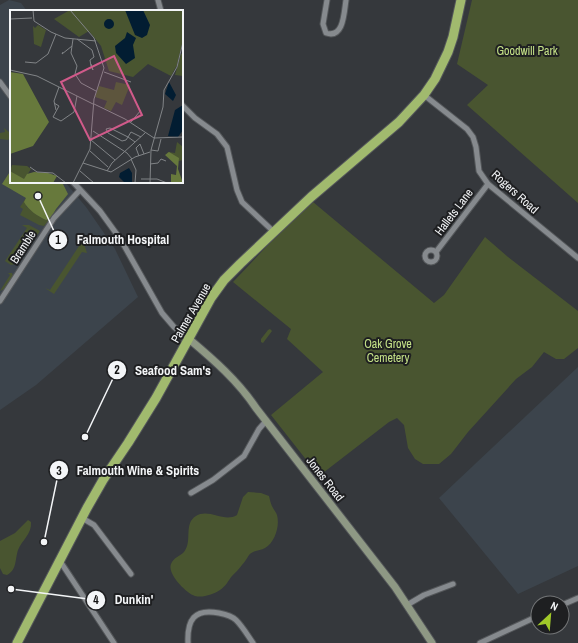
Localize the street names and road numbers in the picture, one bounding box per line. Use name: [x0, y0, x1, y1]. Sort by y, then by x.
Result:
street label: Rogers Road: [488, 167, 542, 217]
street label: Hallets Lane: [431, 185, 477, 239]
street label: Bramble: [6, 227, 40, 267]
street label: Palmer Avenue: [167, 280, 215, 346]
street label: Jones Road: [303, 453, 347, 505]

